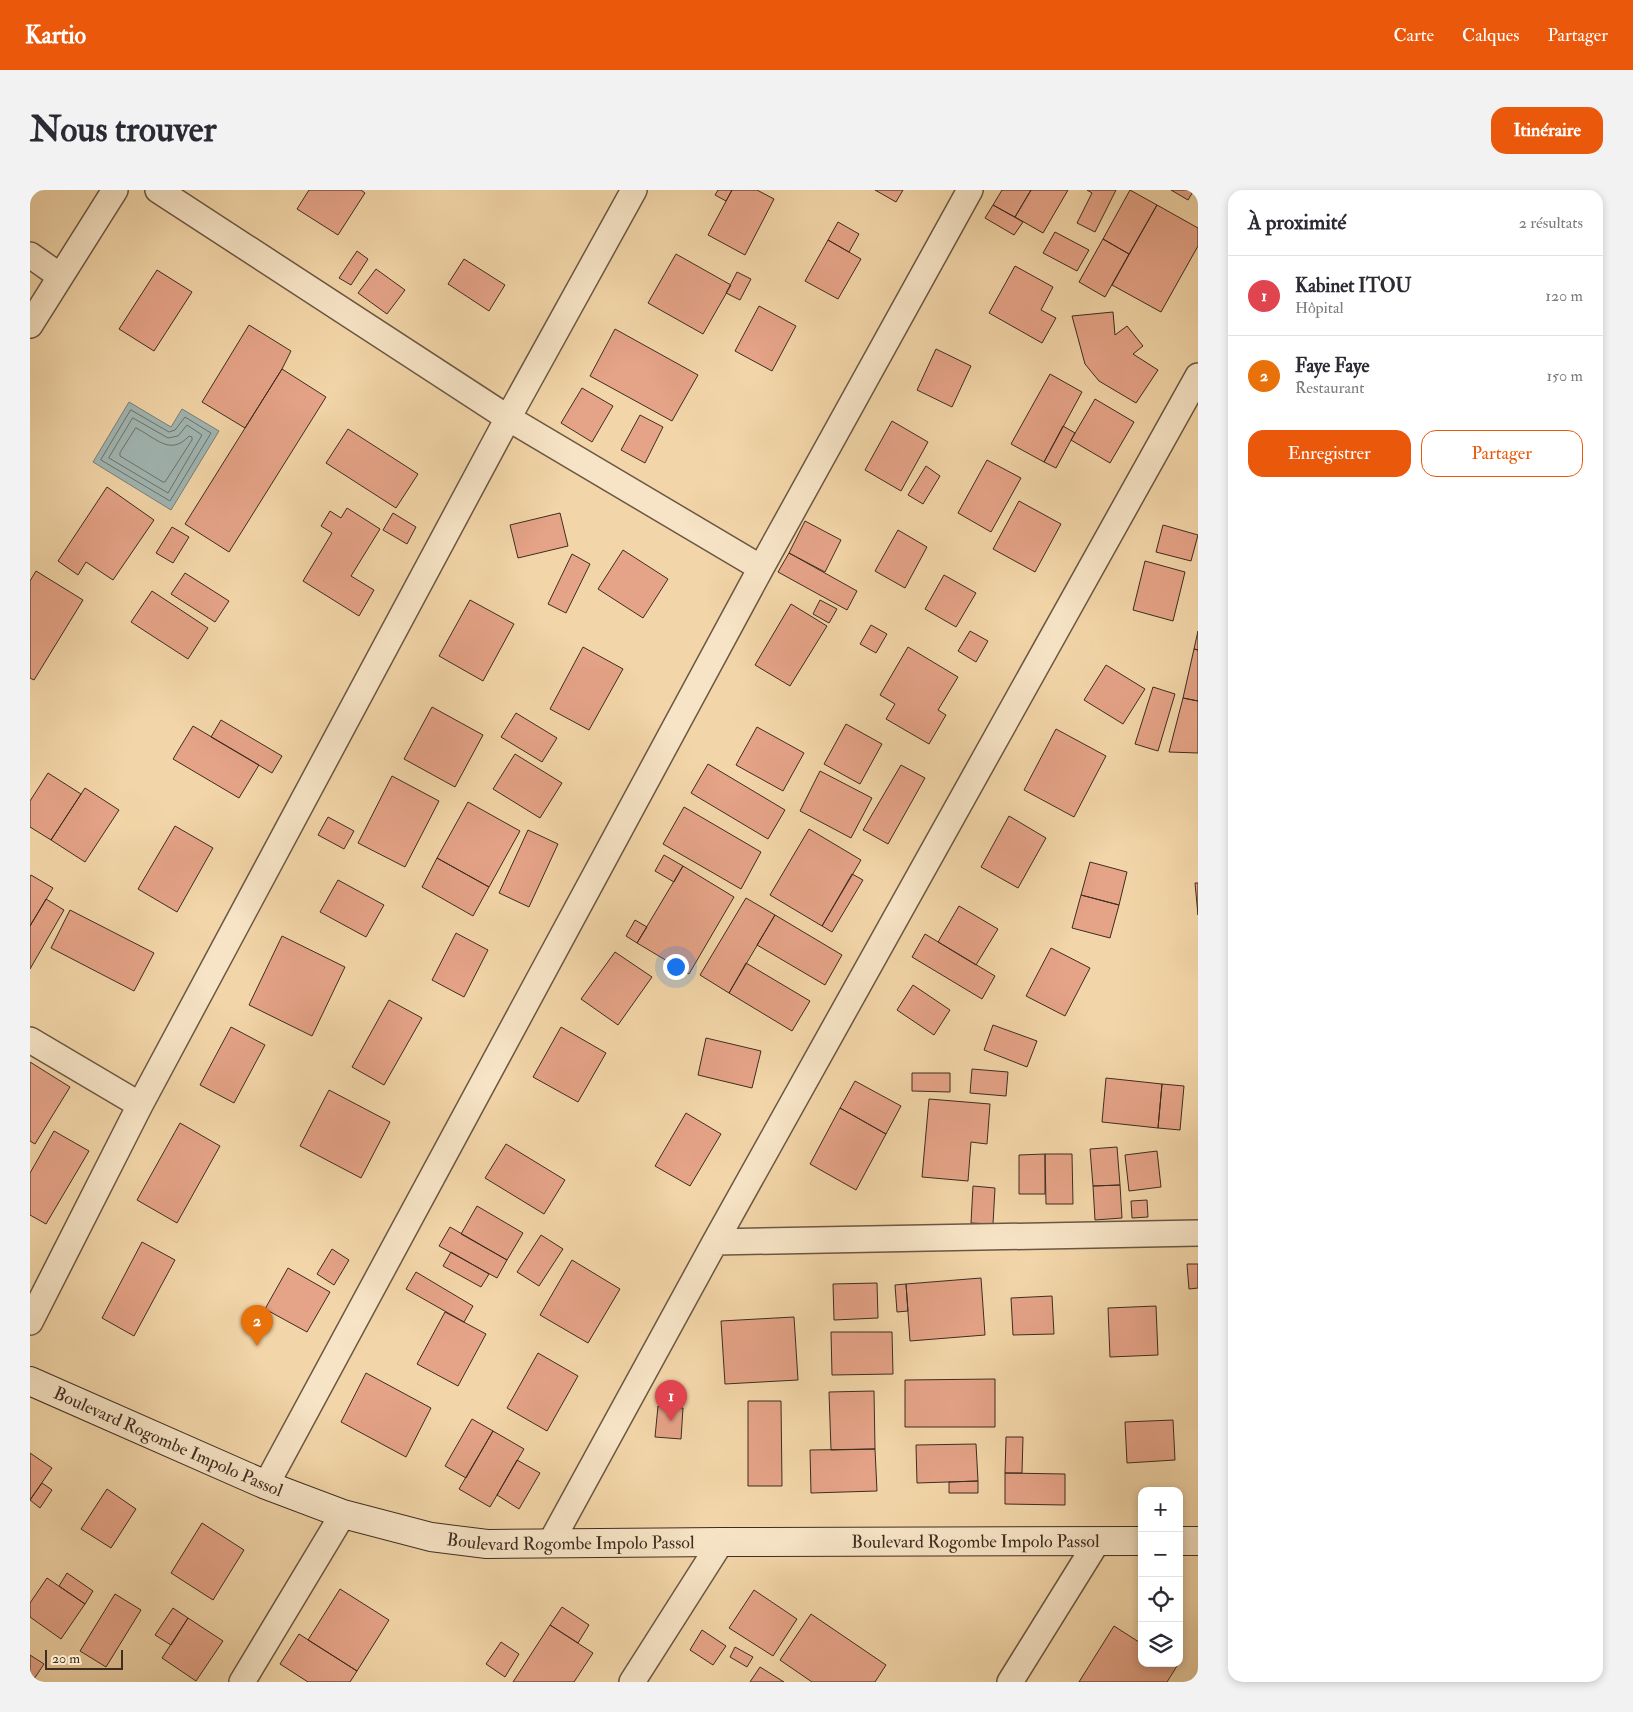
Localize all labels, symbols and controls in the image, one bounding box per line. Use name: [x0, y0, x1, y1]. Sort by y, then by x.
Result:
text: Kartio: [25, 20, 86, 51]
text: Carte: [1393, 24, 1434, 47]
text: Calques: [1462, 24, 1519, 47]
text: Partager: [1547, 24, 1608, 47]
button: Itinéraire: [1491, 107, 1603, 154]
text: Nous trouver: [30, 108, 217, 152]
text: À proximité: [1248, 209, 1346, 236]
text: 2 résultats: [1519, 213, 1583, 233]
text: Kabinet ITOU: [1295, 274, 1411, 298]
text: 1: [1261, 286, 1267, 306]
text: 120 m: [1545, 286, 1583, 306]
text: Hôpital: [1295, 298, 1344, 318]
text: Faye Faye: [1295, 354, 1369, 378]
text: 2: [1260, 366, 1268, 386]
text: 150 m: [1546, 366, 1583, 386]
text: Restaurant: [1295, 378, 1364, 398]
button: Enregistrer: [1248, 430, 1411, 477]
button: Partager: [1421, 430, 1583, 477]
your location: [663, 954, 689, 980]
pin: 2: [241, 1305, 273, 1346]
pin: 1: [655, 1380, 687, 1421]
street label: Boulevard Rogombe Impolo Passol: [50, 1381, 286, 1502]
map controls: [1138, 1487, 1183, 1667]
button: +: [1138, 1487, 1183, 1532]
street label: Boulevard Rogombe Impolo Passol: [445, 1528, 695, 1556]
street label: Boulevard Rogombe Impolo Passol: [851, 1530, 1100, 1553]
button: −: [1138, 1532, 1183, 1577]
button: locate: [1138, 1577, 1183, 1622]
button: layers: [1138, 1622, 1183, 1667]
scale bar: [45, 1647, 122, 1670]
text: 20 m: [52, 1650, 80, 1667]

